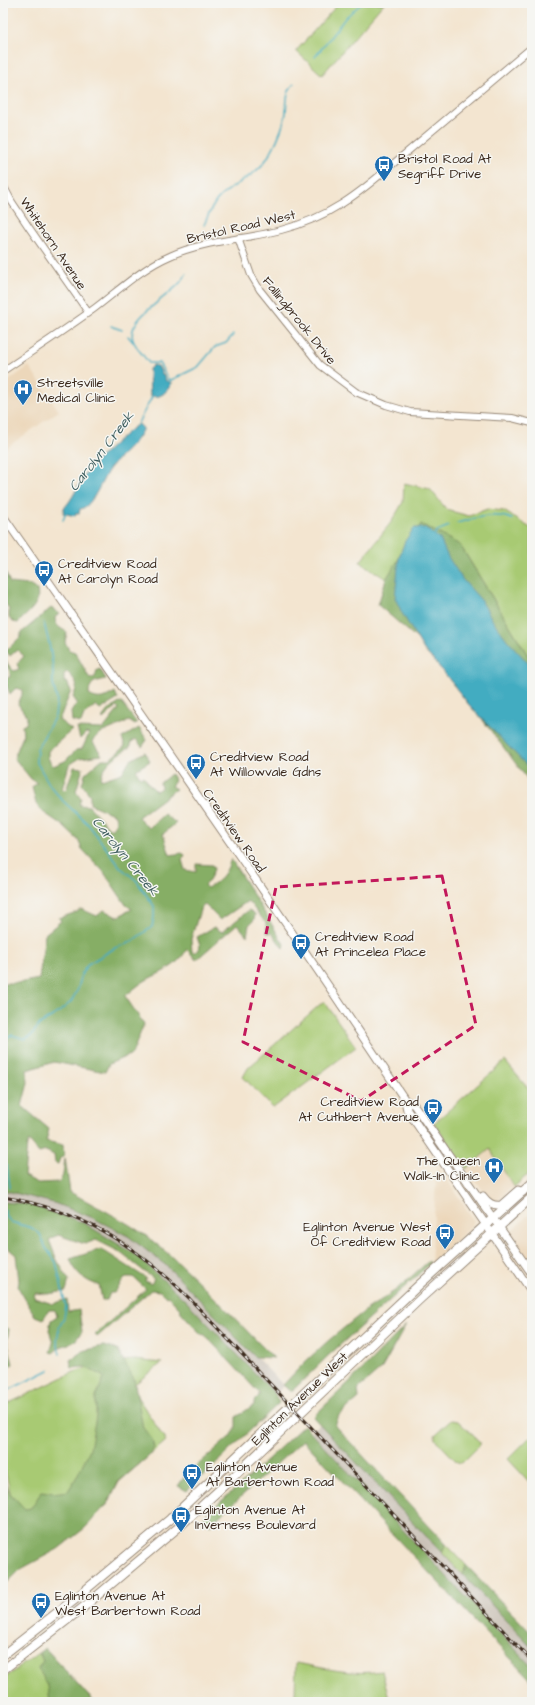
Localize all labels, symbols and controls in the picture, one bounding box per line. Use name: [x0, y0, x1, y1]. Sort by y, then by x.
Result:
place label: Bristol Road At Segriff Drive: [398, 150, 492, 184]
bus stop icon: Bristol Road At Segriff Drive: [373, 154, 395, 182]
street label: Whitehorn Avenue: [16, 194, 91, 293]
street label: Bristol Road West: [185, 206, 298, 248]
street label: Fallingbrook Drive: [257, 273, 340, 369]
place label: Streetsville Medical Clinic: [37, 374, 115, 407]
hospital icon: Streetsville Medical Clinic: [12, 378, 34, 406]
water label: Carolyn Creek: [64, 407, 140, 496]
place label: Creditview Road At Carolyn Road: [58, 555, 158, 589]
bus stop icon: Creditview Road At Carolyn Road: [33, 559, 55, 587]
place label: Creditview Road At Willowvale Gdns: [210, 748, 322, 781]
bus stop icon: Creditview Road At Willowvale Gdns: [185, 752, 207, 780]
street label: Creditview Road: [199, 785, 270, 876]
water label: Carolyn Creek: [87, 813, 164, 901]
place label: Creditview Road At Princelea Place: [315, 928, 426, 961]
bus stop icon: Creditview Road At Princelea Place: [290, 932, 312, 960]
place label: Creditview Road At Cuthbert Avenue: [299, 1093, 419, 1126]
bus stop icon: Creditview Road At Cuthbert Avenue: [422, 1097, 444, 1125]
place label: The Queen Walk-In Clinic: [404, 1152, 480, 1185]
hospital icon: The Queen Walk-In Clinic: [483, 1156, 505, 1184]
place label: Eglinton Avenue West Of Creditview Road: [303, 1218, 432, 1251]
bus stop icon: Eglinton Avenue West Of Creditview Road: [434, 1222, 456, 1250]
street label: Eglinton Avenue West: [248, 1347, 353, 1450]
place label: Eglinton Avenue At Barbertown Road: [206, 1458, 334, 1491]
bus stop icon: Eglinton Avenue At Barbertown Road: [181, 1462, 203, 1490]
place label: Eglinton Avenue At Inverness Boulevard: [195, 1501, 316, 1534]
bus stop icon: Eglinton Avenue At Inverness Boulevard: [170, 1505, 192, 1533]
place label: Eglinton Avenue At West Barbertown Road: [55, 1587, 201, 1620]
bus stop icon: Eglinton Avenue At West Barbertown Road: [30, 1591, 52, 1619]

